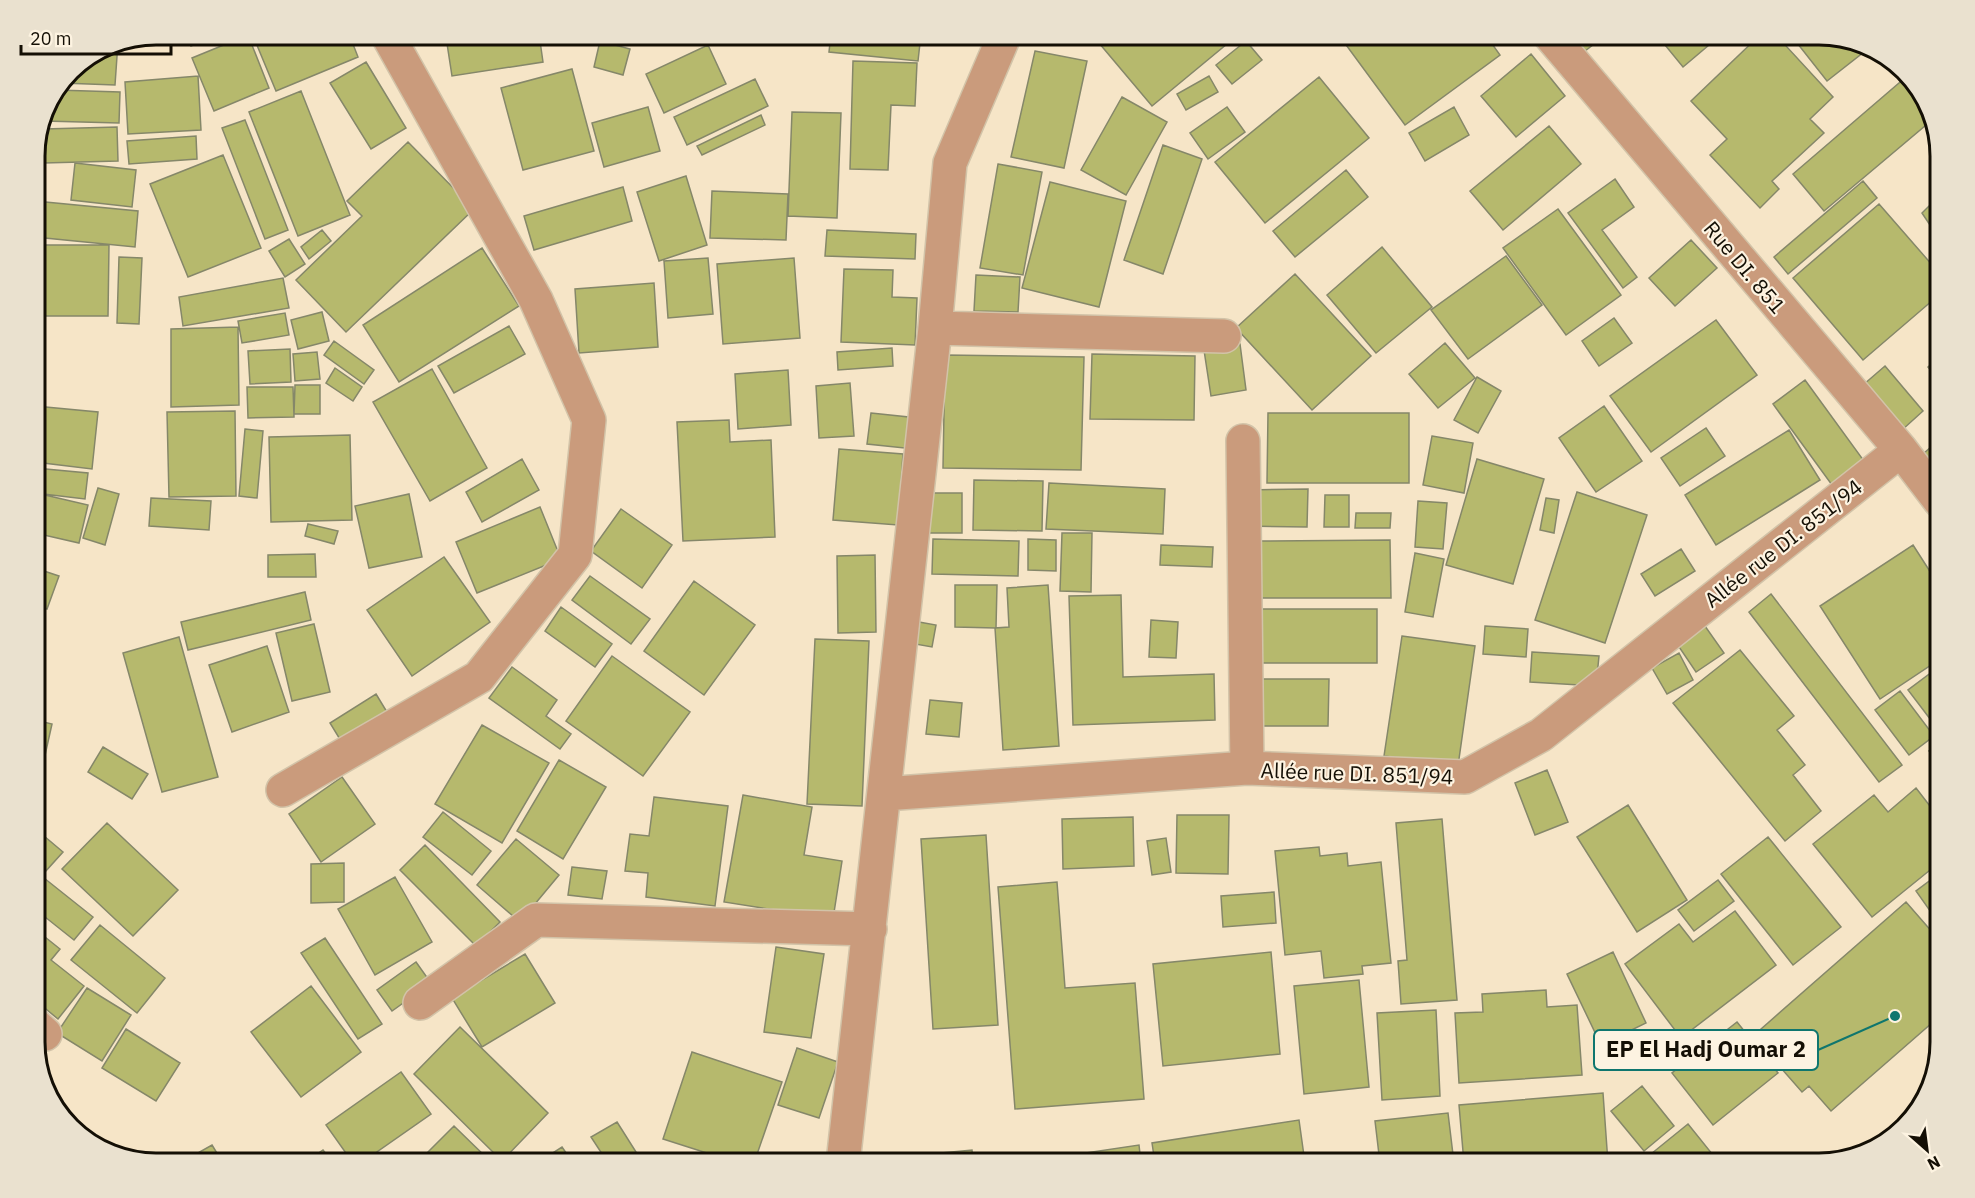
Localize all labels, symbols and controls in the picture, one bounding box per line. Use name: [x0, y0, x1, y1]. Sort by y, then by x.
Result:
scale bar: [21, 18, 171, 56]
text: 20 m: [30, 27, 72, 50]
street label: Rue DI. 851: [1698, 215, 1792, 319]
street label: Allée rue DI. 851/94: [1698, 473, 1868, 613]
street label: Allée rue DI. 851/94: [1260, 756, 1454, 790]
callout: EP El Hadj Oumar 2: [1594, 1030, 1818, 1070]
text: EP El Hadj Oumar 2: [1606, 1034, 1806, 1063]
north arrow: [1897, 1120, 1957, 1180]
text: N: [1924, 1152, 1944, 1175]

